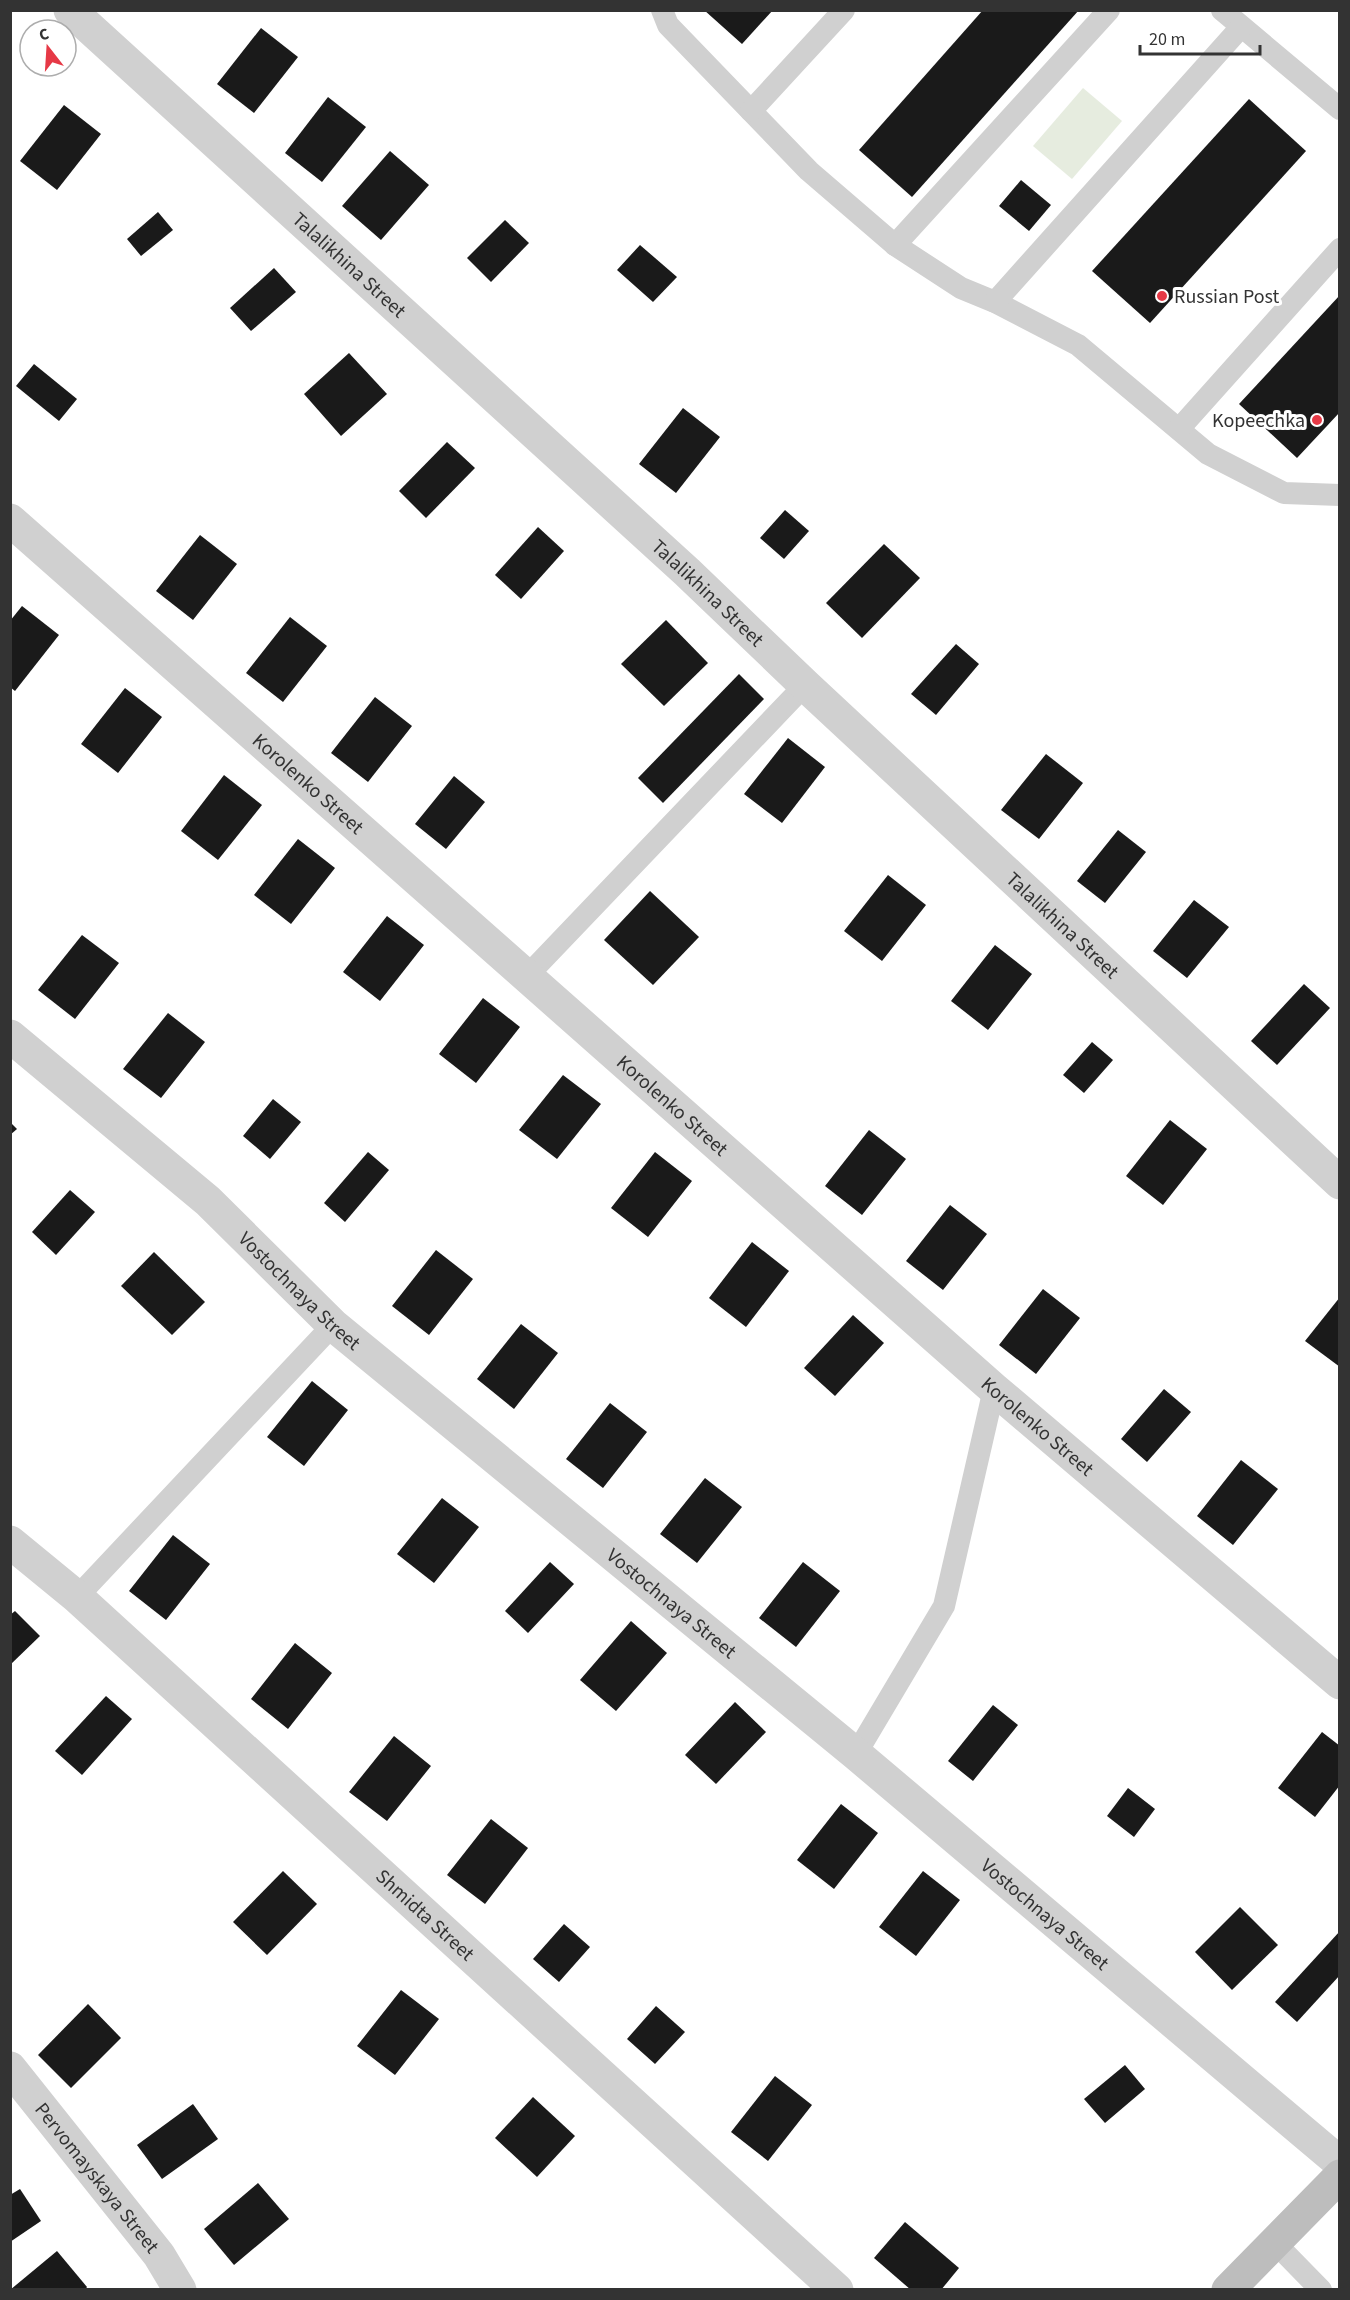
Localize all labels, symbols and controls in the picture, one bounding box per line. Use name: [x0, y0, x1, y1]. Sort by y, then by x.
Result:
north arrow: [18, 18, 78, 78]
scale bar: [1140, 18, 1260, 56]
text: С: [36, 23, 52, 46]
text: 20 m: [1149, 27, 1185, 52]
street label: Talalikhina Street: [286, 206, 412, 325]
place label: Russian Post: [1174, 283, 1280, 311]
marker: Russian Post: [1155, 289, 1169, 303]
place label: Kopeechka: [1212, 407, 1305, 435]
marker: Kopeechka: [1310, 413, 1324, 427]
street label: Talalikhina Street: [645, 533, 770, 654]
street label: Korolenko Street: [246, 727, 370, 841]
street label: Talalikhina Street: [999, 866, 1125, 986]
street label: Korolenko Street: [610, 1049, 734, 1163]
street label: Vostochnaya Street: [232, 1226, 366, 1357]
street label: Korolenko Street: [974, 1371, 1100, 1483]
street label: Vostochnaya Street: [600, 1542, 742, 1666]
street label: Vostochnaya Street: [974, 1852, 1115, 1977]
street label: Shmidta Street: [369, 1863, 480, 1968]
street label: Pervomayskaya Street: [28, 2097, 165, 2260]

